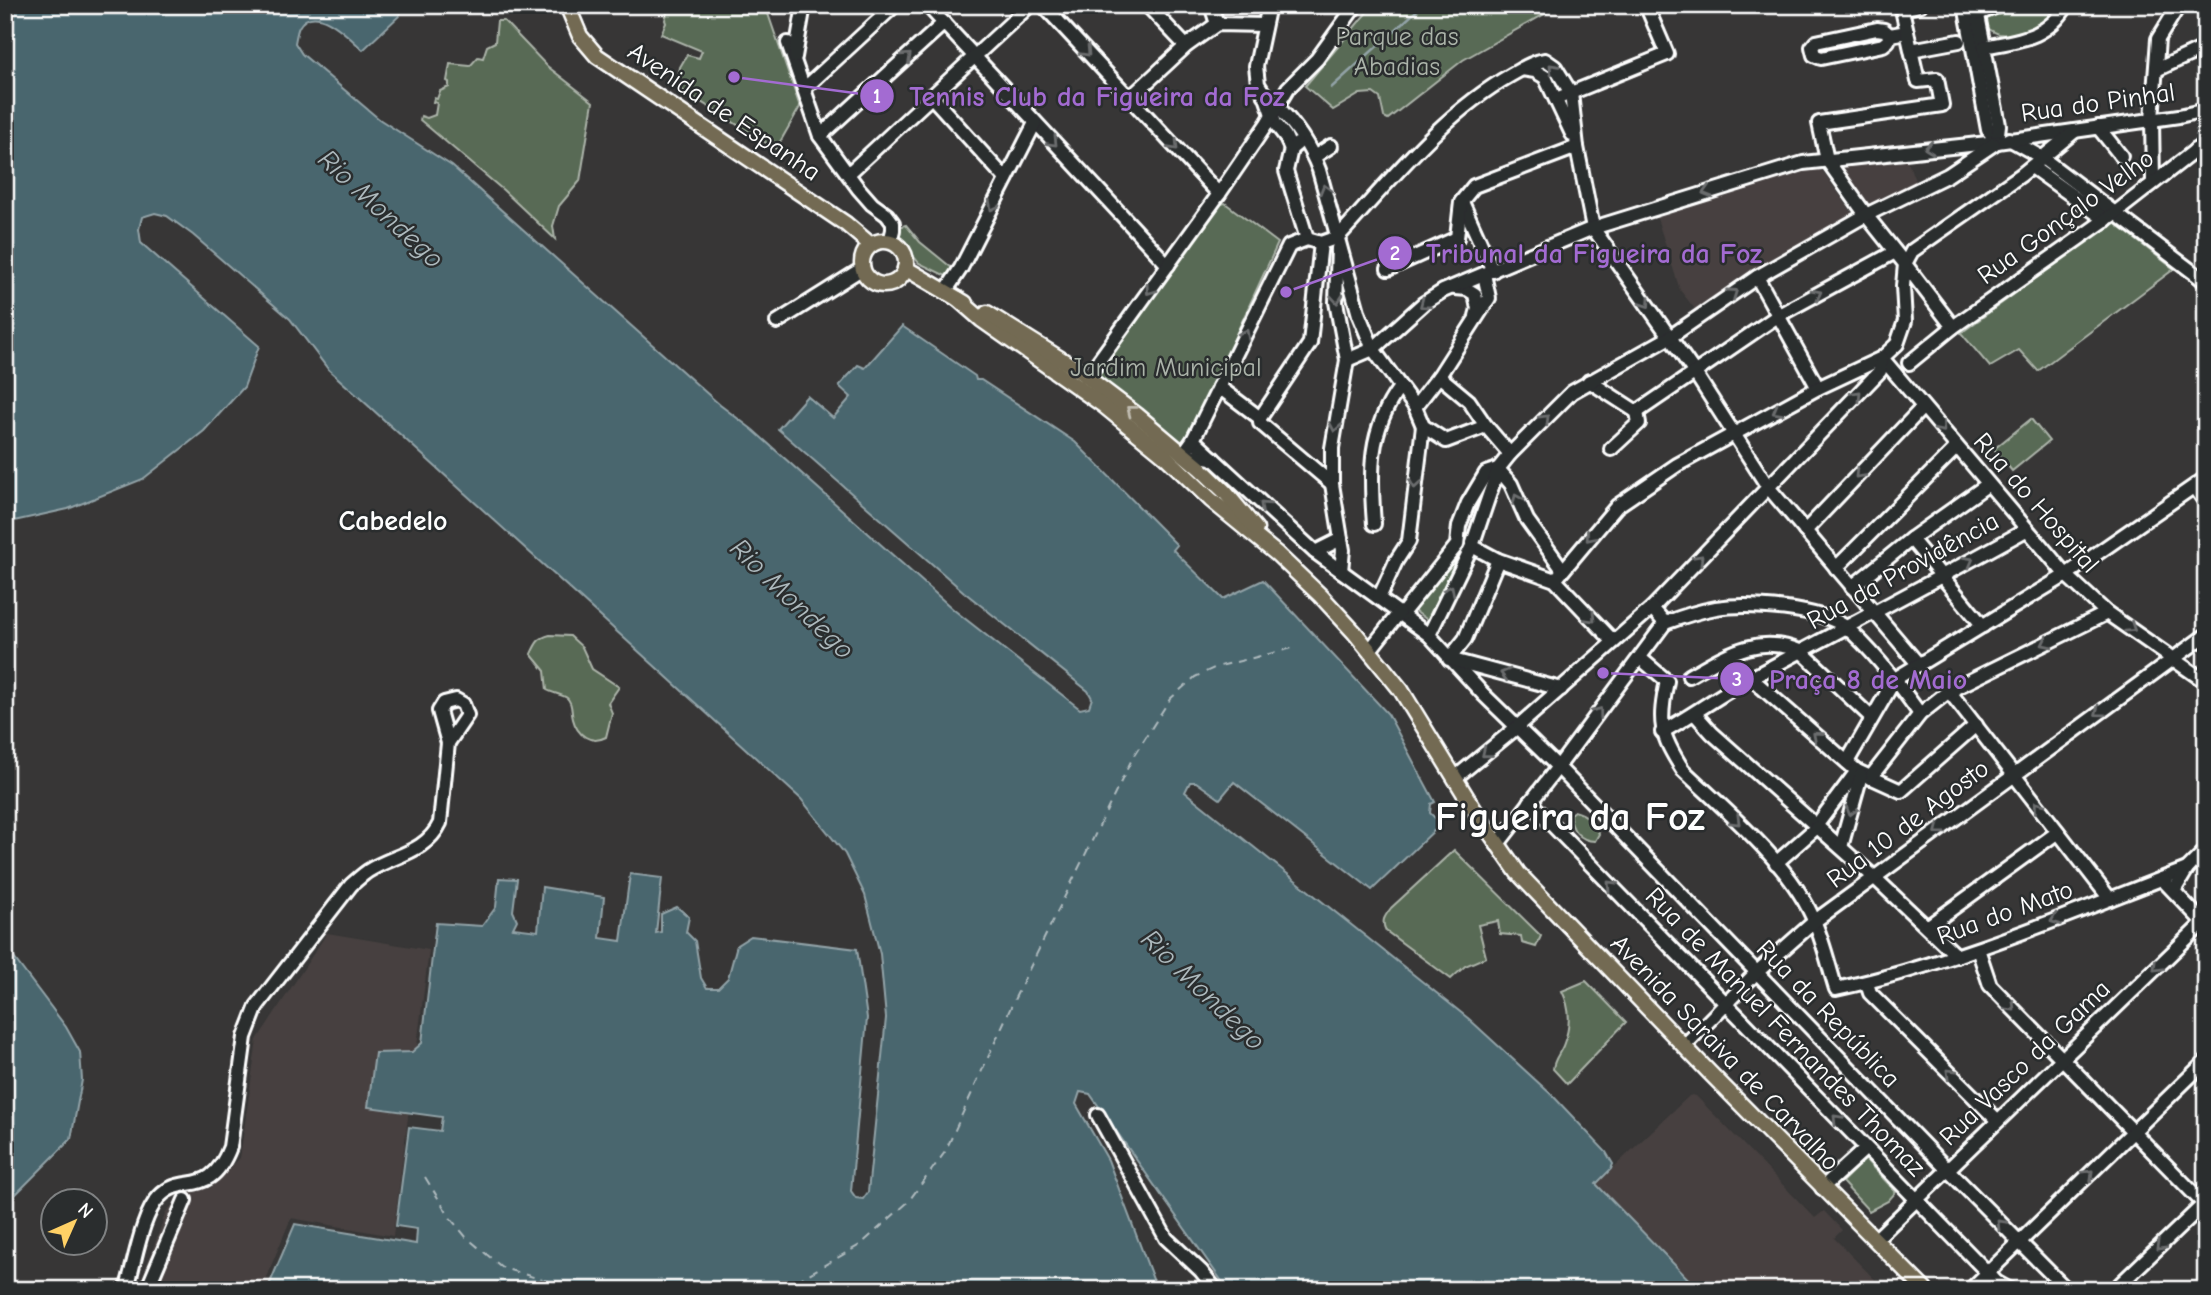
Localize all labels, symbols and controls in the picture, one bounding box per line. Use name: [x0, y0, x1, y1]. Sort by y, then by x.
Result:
park label: Parque das Abadias: [1335, 22, 1459, 82]
street label: Avenida de Espanha: [622, 36, 826, 188]
one-way arrow: [1078, 44, 1091, 57]
one-way arrow: [899, 53, 912, 65]
one-way arrow: [1548, 64, 1561, 77]
callout: Tennis Club da Figueira da Foz: [860, 72, 1299, 121]
street label: Rua do Pinhal: [2019, 77, 2177, 129]
text: Tennis Club da Figueira da Foz: [909, 81, 1285, 113]
text: 1: [873, 84, 881, 108]
one-way arrow: [1045, 134, 1058, 147]
one-way arrow: [1166, 138, 1179, 151]
one-way arrow: [1923, 141, 1935, 156]
water label: Rio Mondego: [312, 143, 450, 275]
street label: Rua Gonçalo Velho: [1972, 143, 2160, 291]
one-way arrow: [1318, 183, 1333, 195]
one-way arrow: [1701, 184, 1713, 199]
one-way arrow: [988, 198, 1002, 211]
callout: Tribunal da Figueira da Foz: [1377, 229, 1776, 278]
text: Tribunal da Figueira da Foz: [1426, 238, 1762, 270]
text: 2: [1390, 241, 1400, 265]
one-way arrow: [1146, 282, 1159, 294]
one-way arrow: [1725, 289, 1738, 301]
one-way arrow: [1810, 289, 1822, 302]
one-way arrow: [1329, 294, 1344, 305]
one-way arrow: [1638, 295, 1650, 308]
one-way arrow: [1419, 296, 1431, 309]
one-way arrow: [1236, 329, 1250, 341]
park label: Jardim Municipal: [1070, 353, 1262, 383]
one-way arrow: [1848, 390, 1861, 403]
one-way arrow: [1772, 403, 1784, 416]
one-way arrow: [1126, 406, 1139, 419]
one-way arrow: [1536, 414, 1549, 427]
one-way arrow: [1329, 421, 1344, 433]
one-way arrow: [1933, 421, 1946, 433]
street label: Rua do Hospital: [1967, 427, 2105, 579]
one-way arrow: [1855, 466, 1868, 479]
one-way arrow: [1408, 478, 1423, 489]
one-way arrow: [1511, 494, 1525, 506]
one-way arrow: [1259, 502, 1272, 514]
district label: Cabedelo: [339, 505, 447, 537]
street label: Rua da Providência: [1802, 506, 2004, 636]
one-way arrow: [1586, 529, 1598, 542]
water label: Rio Mondego: [724, 532, 860, 666]
one-way arrow: [1691, 554, 1704, 567]
one-way arrow: [1962, 556, 1975, 569]
one-way arrow: [1442, 585, 1456, 598]
one-way arrow: [1583, 610, 1596, 623]
one-way arrow: [2123, 620, 2136, 633]
one-way arrow: [2041, 635, 2053, 649]
callout: Praça 8 de Maio: [1720, 655, 1981, 704]
text: Praça 8 de Maio: [1769, 664, 1967, 696]
text: 3: [1732, 667, 1742, 691]
one-way arrow: [1499, 668, 1511, 682]
one-way arrow: [2094, 704, 2107, 717]
one-way arrow: [1590, 707, 1603, 720]
one-way arrow: [1812, 732, 1825, 744]
one-way arrow: [1481, 745, 1494, 757]
street label: Rua 10 de Agosto: [1821, 753, 1995, 895]
district label: Figueira da Foz: [1435, 794, 1705, 840]
one-way arrow: [2034, 801, 2047, 814]
one-way arrow: [1845, 805, 1859, 817]
one-way arrow: [1727, 813, 1740, 826]
one-way arrow: [1935, 821, 1947, 834]
street label: Rua do Mato: [1933, 874, 2077, 952]
one-way arrow: [1606, 881, 1619, 894]
street label: Rua de Manuel Fernandes Thomaz: [1639, 881, 1931, 1183]
one-way arrow: [2049, 912, 2061, 926]
water label: Rio Mondego: [1135, 923, 1271, 1057]
street label: Avenida Saraiva de Carvalho: [1604, 929, 1846, 1177]
street label: Rua da República: [1750, 934, 1906, 1094]
one-way arrow: [2152, 959, 2165, 972]
street label: Rua Vasco da Gama: [1934, 974, 2116, 1152]
one-way arrow: [2003, 999, 2016, 1012]
one-way arrow: [1945, 1068, 1958, 1081]
one-way arrow: [1833, 1114, 1846, 1127]
one-way arrow: [2081, 1170, 2094, 1183]
north arrow: [38, 1186, 108, 1256]
text: N: [73, 1199, 97, 1223]
one-way arrow: [1997, 1220, 2010, 1233]
one-way arrow: [2155, 1237, 2168, 1250]

